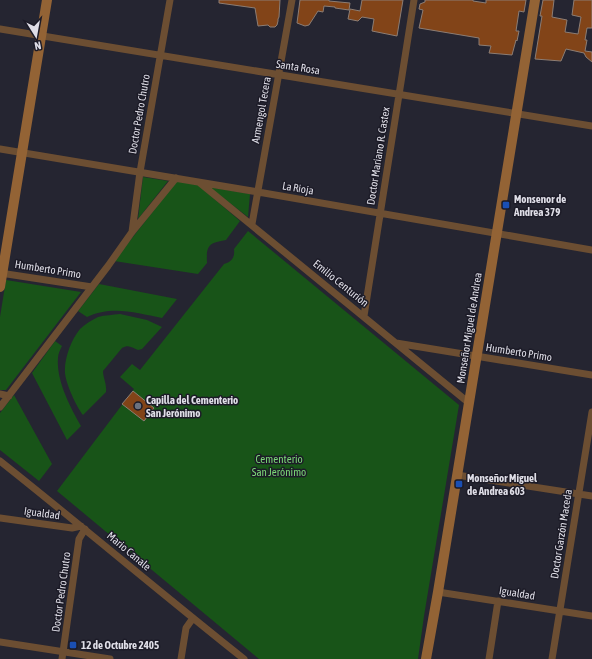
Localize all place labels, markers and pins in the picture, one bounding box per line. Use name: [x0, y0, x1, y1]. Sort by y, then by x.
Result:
place label: Monsenor de Andrea 379: [513, 193, 566, 218]
marker: Monsenor de Andrea 379: [501, 200, 511, 210]
place label: Capilla del Cementerio San Jerónimo: [146, 394, 238, 419]
marker: Capilla del Cementerio San Jerónimo: [133, 401, 143, 411]
place label: Monseñor Miguel de Andrea 603: [467, 472, 538, 497]
marker: Monseñor Miguel de Andrea 603: [454, 479, 464, 489]
place label: 12 de Octubre 2405: [81, 639, 159, 651]
marker: 12 de Octubre 2405: [68, 640, 78, 650]

